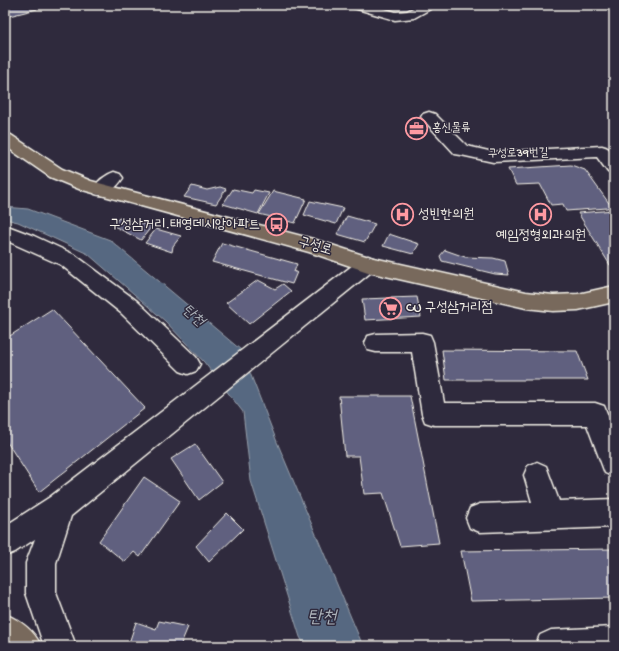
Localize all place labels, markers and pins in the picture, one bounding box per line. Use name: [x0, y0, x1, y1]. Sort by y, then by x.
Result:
office icon: 홍신물류: [404, 116, 430, 142]
place label: 홍신물류: [432, 121, 471, 136]
hospital icon: 예임정형외과의원: [528, 201, 554, 227]
hospital icon: 성빈한의원: [389, 202, 415, 228]
place label: 성빈한의원: [418, 207, 474, 224]
bus stop icon: 구성삼거리.태영데시앙아파트: [263, 212, 289, 238]
place label: 구성삼거리.태영데시앙아파트: [109, 217, 260, 234]
place label: 예임정형외과의원: [496, 228, 586, 245]
supermarket icon: CU 구성삼거리점: [378, 295, 404, 321]
place label: CU 구성삼거리점: [406, 300, 493, 317]

